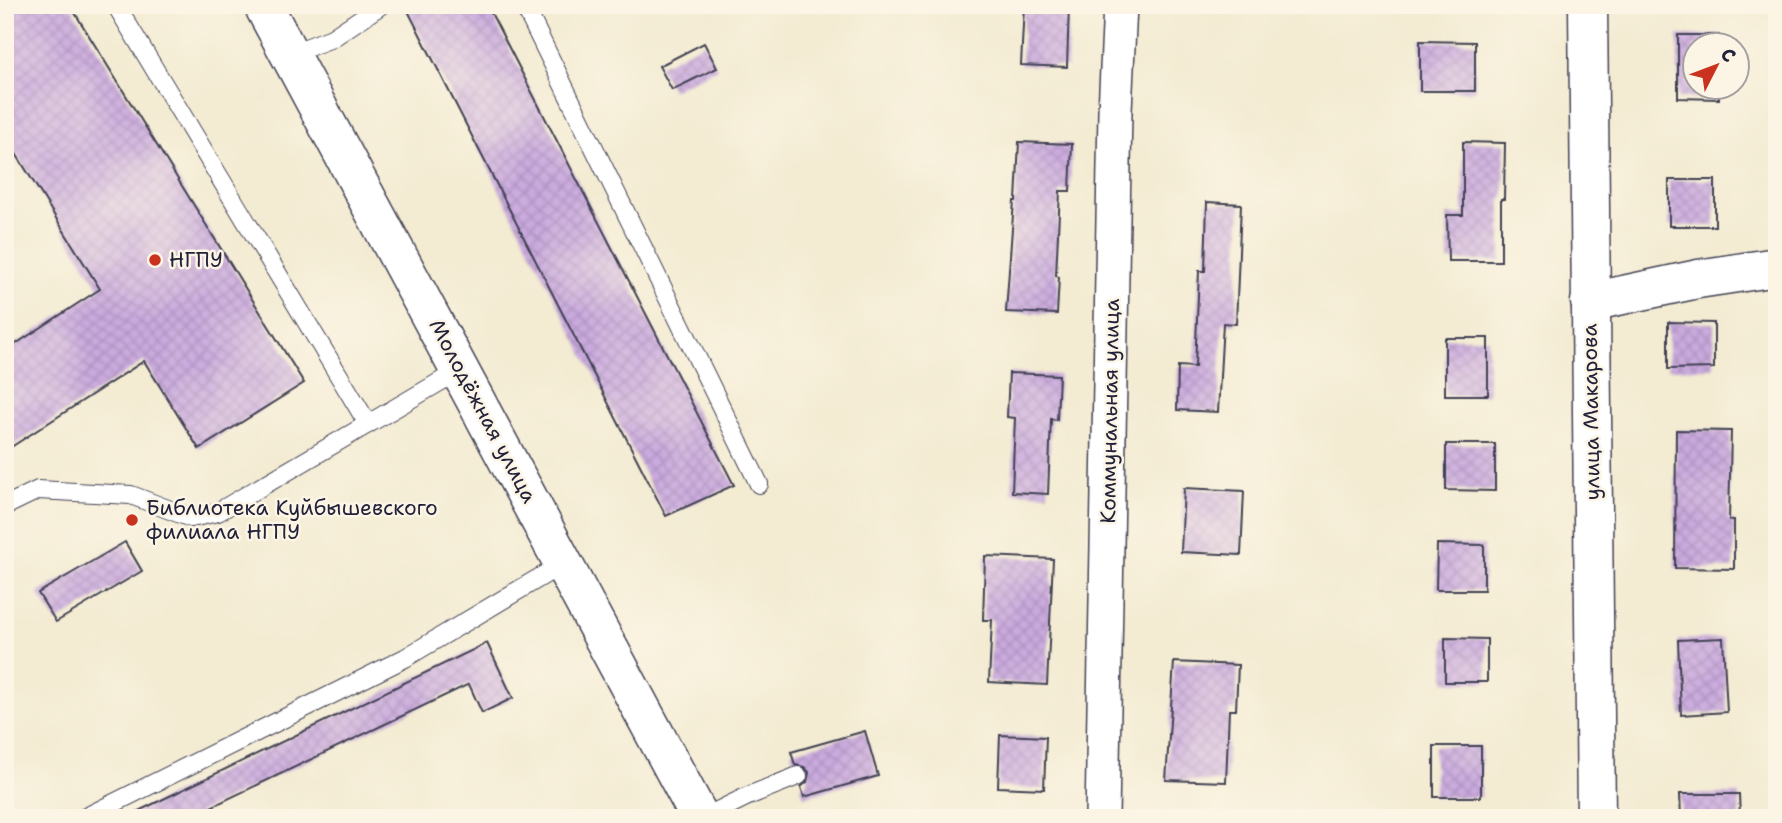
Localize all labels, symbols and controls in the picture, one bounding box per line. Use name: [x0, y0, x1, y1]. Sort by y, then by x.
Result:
north arrow: [1680, 32, 1750, 102]
text: С: [1715, 42, 1741, 68]
place label: НГПУ: [169, 246, 223, 274]
marker: НГПУ: [147, 252, 163, 268]
street label: Коммунальная улица: [1094, 298, 1126, 524]
street label: Молодёжная улица: [423, 314, 543, 508]
street label: улица Макарова: [1575, 323, 1607, 501]
place label: Библиотека Куйбышевского филиала НГПУ: [146, 494, 438, 546]
marker: Библиотека Куйбышевского филиала НГПУ: [124, 512, 140, 528]

